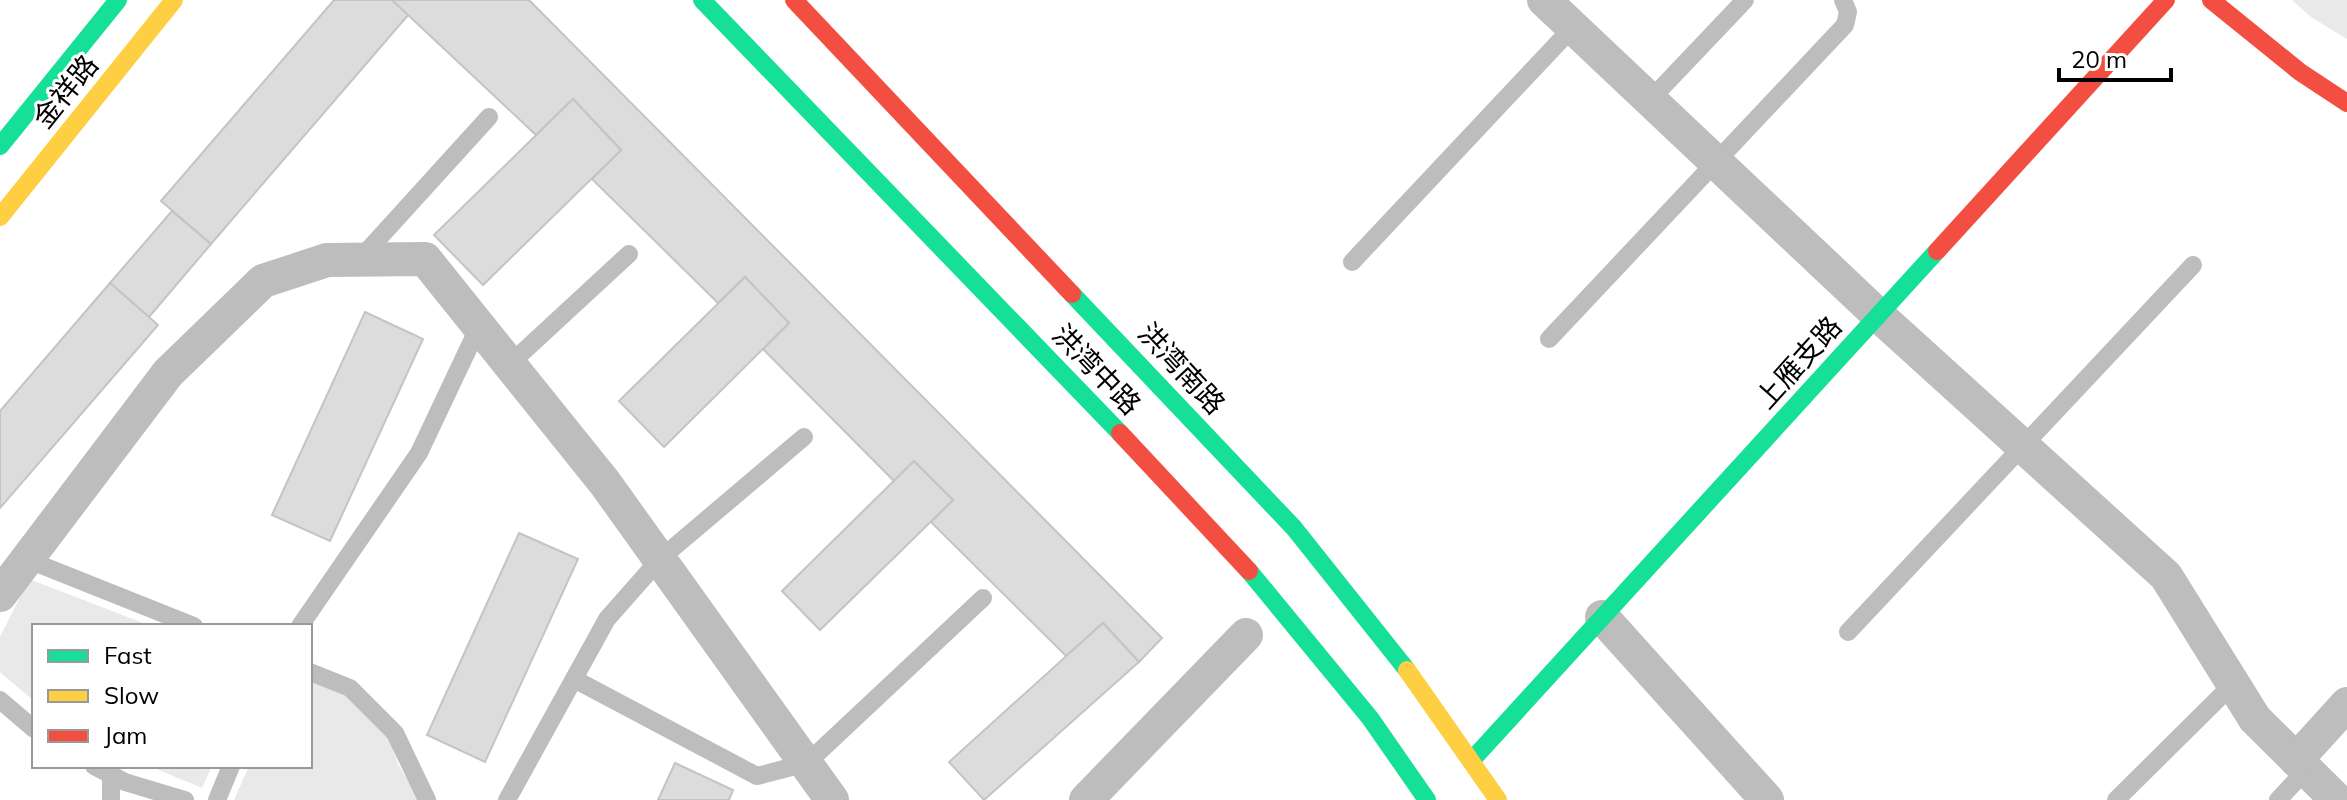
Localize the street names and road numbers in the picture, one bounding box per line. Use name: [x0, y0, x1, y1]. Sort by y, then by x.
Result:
street label: 金祥路: [25, 47, 105, 135]
street label: 上雁支路: [1748, 309, 1848, 415]
street label: 洪湾南路: [1131, 315, 1233, 421]
street label: 洪湾中路: [1046, 317, 1148, 421]

